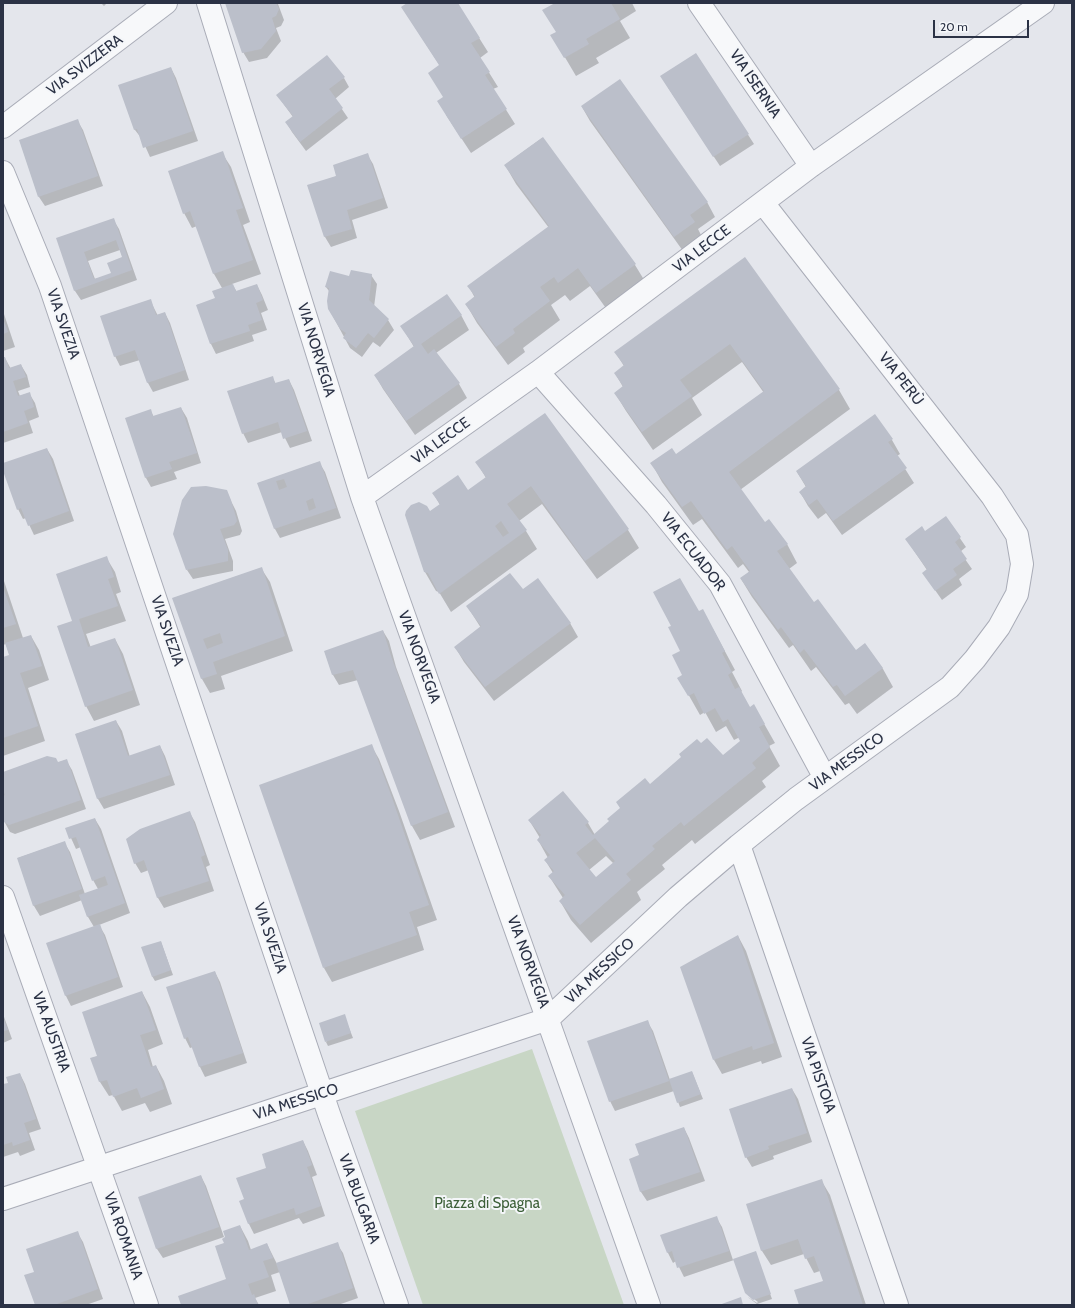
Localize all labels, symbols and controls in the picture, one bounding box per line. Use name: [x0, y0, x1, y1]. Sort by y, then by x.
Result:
scale bar: [935, 12, 1031, 38]
text: 20 m: [940, 19, 968, 34]
street label: VIA SVIZZERA: [43, 31, 127, 99]
street label: VIA ISERNIA: [725, 46, 785, 122]
street label: VIA LECCE: [669, 221, 735, 277]
street label: VIA SVEZIA: [43, 287, 83, 361]
street label: VIA NORVEGIA: [293, 301, 339, 399]
street label: VIA PERÙ: [875, 349, 927, 409]
street label: VIA LECCE: [408, 414, 474, 468]
street label: VIA ECUADOR: [657, 509, 729, 595]
street label: VIA SVEZIA: [147, 594, 187, 668]
street label: VIA NORVEGIA: [394, 608, 444, 706]
street label: VIA MESSICO: [806, 729, 888, 795]
street label: VIA SVEZIA: [250, 901, 290, 975]
street label: VIA NORVEGIA: [503, 913, 553, 1011]
street label: VIA MESSICO: [562, 934, 638, 1008]
street label: VIA AUSTRIA: [28, 989, 74, 1075]
street label: VIA PISTOIA: [797, 1035, 839, 1115]
street label: VIA MESSICO: [251, 1080, 341, 1124]
street label: VIA BULGARIA: [334, 1152, 384, 1246]
street label: VIA ROMANIA: [100, 1190, 146, 1282]
park label: Piazza di Spagna: [434, 1195, 540, 1213]

